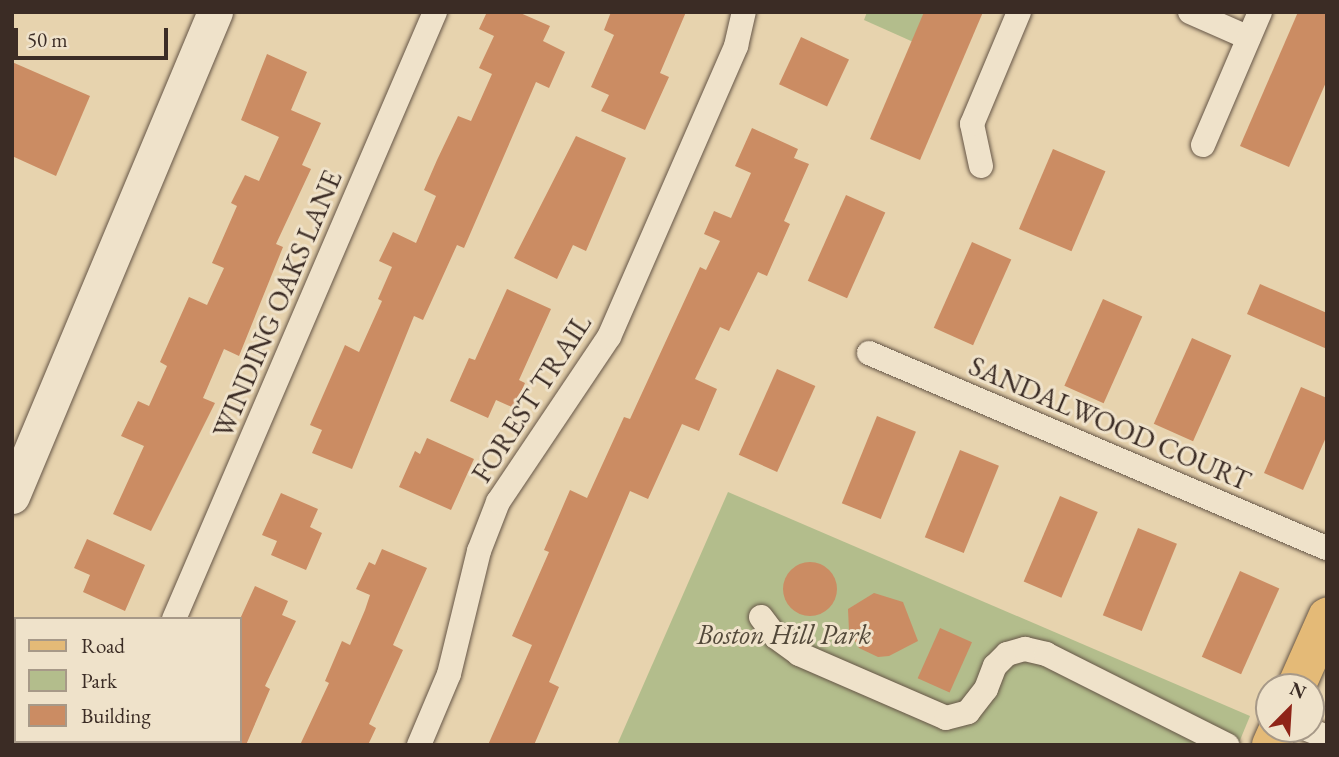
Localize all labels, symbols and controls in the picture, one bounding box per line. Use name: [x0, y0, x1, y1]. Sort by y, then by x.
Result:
scale bar: [18, 14, 172, 58]
text: 50 m: [27, 26, 68, 53]
street label: WINDING OAKS LANE: [205, 165, 349, 443]
street label: FOREST TRAIL: [464, 308, 598, 488]
street label: SANDALWOOD COURT: [964, 348, 1256, 498]
legend: [14, 617, 242, 743]
park label: Boston Hill Park: [697, 617, 871, 651]
text: Road: [81, 632, 125, 659]
text: Park: [81, 667, 117, 694]
north arrow: [1255, 673, 1325, 743]
text: N: [1286, 676, 1310, 705]
text: Building: [81, 702, 151, 729]

